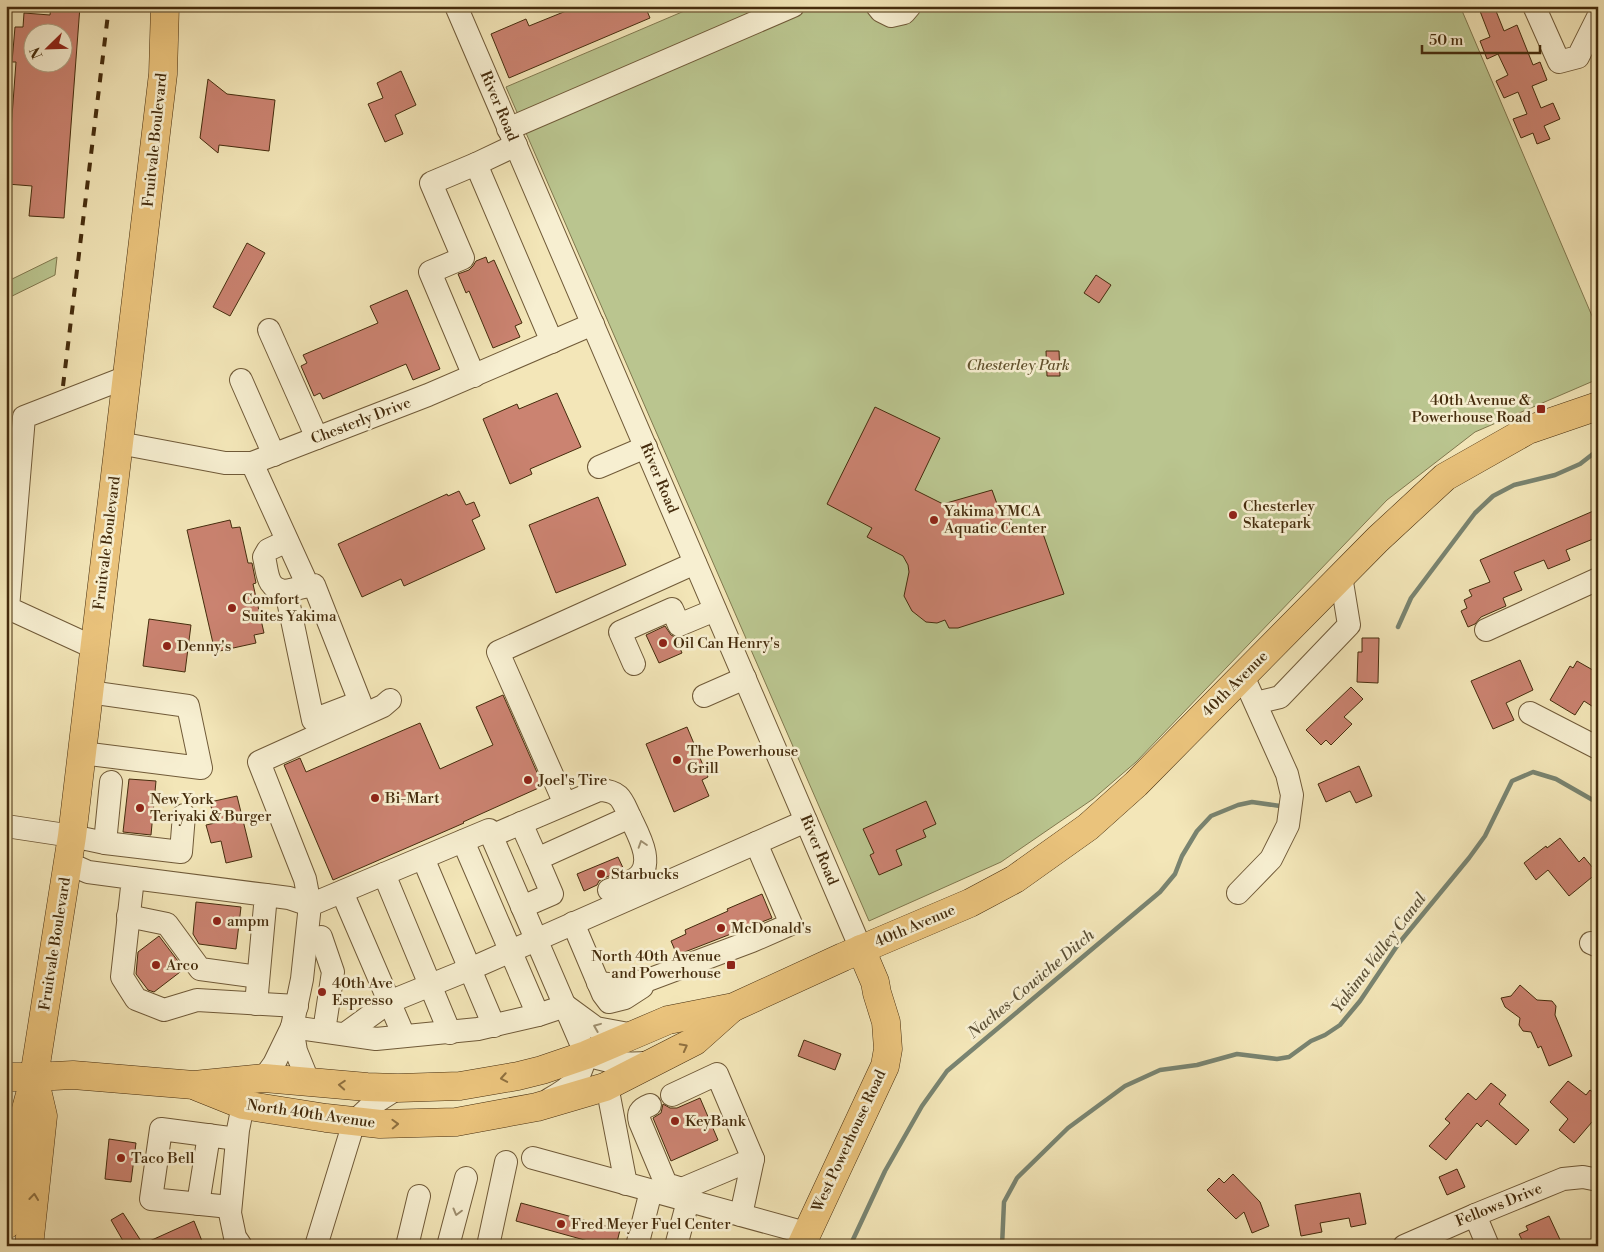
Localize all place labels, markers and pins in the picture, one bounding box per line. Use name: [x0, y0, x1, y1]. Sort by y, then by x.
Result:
place label: 40th Avenue & Powerhouse Road: [1412, 391, 1531, 427]
marker: 40th Avenue & Powerhouse Road: [1535, 403, 1547, 415]
place label: Chesterley Skatepark: [1243, 497, 1315, 533]
place label: Yakima YMCA Aquatic Center: [943, 502, 1047, 538]
marker: Chesterley Skatepark: [1227, 509, 1239, 521]
marker: Yakima YMCA Aquatic Center: [928, 514, 940, 526]
place label: Comfort Suites Yakima: [242, 590, 337, 626]
marker: Comfort Suites Yakima: [226, 602, 238, 614]
place label: Oil Can Henry's: [673, 634, 780, 653]
place label: Denny's: [177, 637, 231, 656]
marker: Oil Can Henry's: [657, 637, 669, 649]
marker: Denny's: [161, 640, 173, 652]
place label: The Powerhouse Grill: [687, 742, 798, 778]
marker: The Powerhouse Grill: [671, 754, 683, 766]
place label: Joel's Tire: [537, 771, 607, 790]
marker: Joel's Tire: [522, 774, 534, 786]
place label: Bi-Mart: [384, 789, 440, 808]
place label: New York Teriyaki & Burger: [150, 790, 272, 826]
marker: Bi-Mart: [369, 792, 381, 804]
marker: New York Teriyaki & Burger: [134, 802, 146, 814]
place label: Starbucks: [611, 865, 679, 884]
marker: Starbucks: [595, 868, 607, 880]
place label: ampm: [227, 912, 269, 931]
marker: ampm: [211, 915, 223, 927]
place label: McDonald's: [731, 919, 811, 938]
marker: McDonald's: [715, 922, 727, 934]
place label: North 40th Avenue and Powerhouse: [591, 947, 721, 983]
place label: Arco: [165, 956, 199, 975]
marker: Arco: [150, 959, 162, 971]
marker: North 40th Avenue and Powerhouse: [725, 959, 737, 971]
place label: 40th Ave Espresso: [332, 974, 393, 1010]
marker: 40th Ave Espresso: [316, 986, 328, 998]
place label: KeyBank: [685, 1112, 747, 1131]
marker: KeyBank: [669, 1115, 681, 1127]
place label: Taco Bell: [131, 1149, 195, 1168]
marker: Taco Bell: [115, 1152, 127, 1164]
place label: Fred Meyer Fuel Center: [571, 1215, 731, 1234]
marker: Fred Meyer Fuel Center: [555, 1218, 567, 1230]

